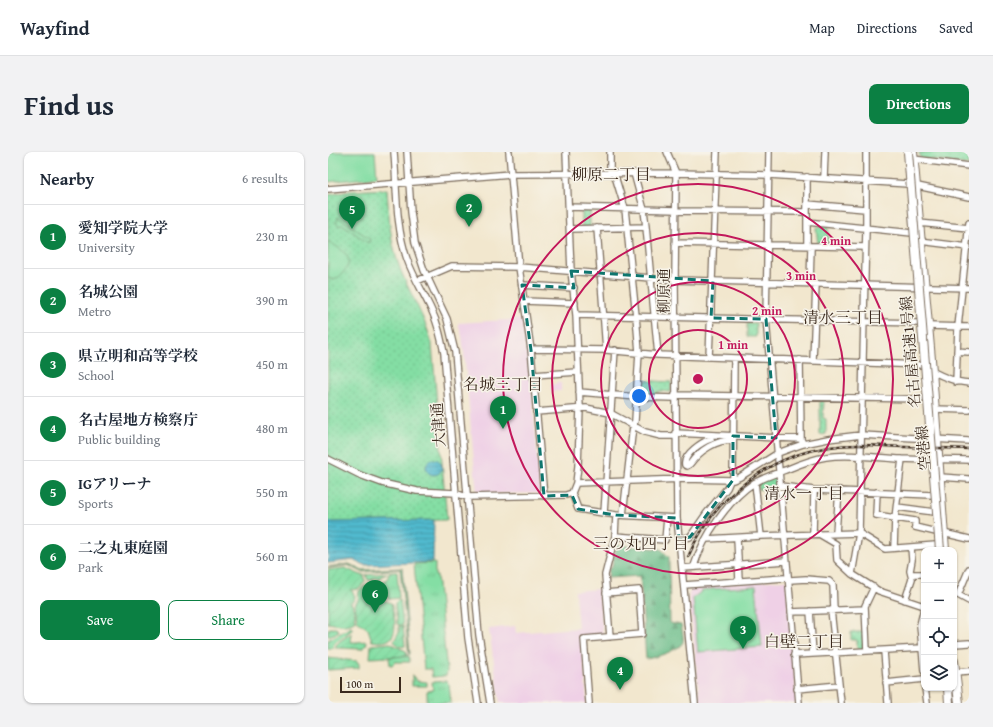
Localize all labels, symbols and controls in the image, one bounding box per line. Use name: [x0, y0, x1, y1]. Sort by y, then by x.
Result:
text: Wayfind: [20, 14, 90, 42]
text: Map: [809, 18, 835, 38]
text: Directions: [857, 18, 917, 38]
text: Saved: [939, 18, 973, 38]
text: Find us: [24, 84, 114, 125]
button: Directions: [869, 84, 969, 124]
district label: 柳原二丁目: [571, 162, 651, 186]
text: Nearby: [40, 166, 94, 191]
text: 6 results: [242, 169, 288, 188]
pin: 2: [456, 194, 482, 227]
pin: 5: [339, 196, 365, 229]
text: 愛知学院大学: [78, 217, 168, 238]
text: 1: [50, 227, 56, 246]
text: 230 m: [256, 227, 288, 246]
text: 4 min: [821, 232, 851, 249]
text: University: [78, 238, 135, 257]
text: 3 min: [786, 267, 816, 284]
street label: 柳原通: [653, 268, 674, 314]
text: 名城公園: [78, 281, 138, 302]
text: 2: [50, 291, 56, 310]
text: 390 m: [256, 291, 288, 310]
street label: 名古屋高速1号線: [895, 295, 925, 409]
text: Metro: [78, 302, 111, 321]
text: 2 min: [752, 302, 782, 319]
district label: 清水三丁目: [803, 305, 883, 329]
text: 1 min: [718, 336, 748, 353]
text: 県立明和高等学校: [78, 345, 198, 366]
text: 3: [50, 355, 56, 374]
text: 450 m: [256, 355, 288, 374]
text: School: [78, 366, 114, 385]
district label: 名城三丁目: [463, 372, 543, 396]
centre of rings: [691, 372, 705, 386]
your location: [629, 386, 649, 406]
pin: 1: [490, 396, 516, 429]
street label: 大津通: [426, 402, 450, 448]
text: 名古屋地方検察庁: [78, 409, 198, 430]
text: 4: [50, 419, 56, 438]
text: 480 m: [256, 419, 288, 438]
street label: 空港線: [911, 425, 935, 471]
text: Public building: [78, 430, 160, 449]
text: IGアリーナ: [78, 473, 152, 494]
district label: 清水一丁目: [764, 481, 844, 505]
text: 5: [50, 483, 56, 502]
text: 550 m: [256, 483, 288, 502]
text: Sports: [78, 494, 113, 513]
district label: 三の丸四丁目: [593, 531, 689, 555]
text: 二之丸東庭園: [78, 537, 168, 558]
text: 6: [50, 547, 56, 566]
text: 560 m: [256, 547, 288, 566]
map controls: [921, 547, 957, 691]
button: +: [921, 547, 957, 583]
text: Park: [78, 558, 103, 577]
pin: 6: [362, 580, 388, 613]
button: −: [921, 583, 957, 619]
button: Save: [40, 600, 160, 640]
button: Share: [168, 600, 288, 640]
pin: 3: [730, 616, 756, 649]
button: locate: [921, 619, 957, 655]
district label: 白壁二丁目: [764, 629, 844, 653]
button: layers: [921, 655, 957, 691]
pin: 4: [607, 657, 633, 690]
scale bar: [340, 675, 401, 694]
text: 100 m: [346, 676, 373, 692]

